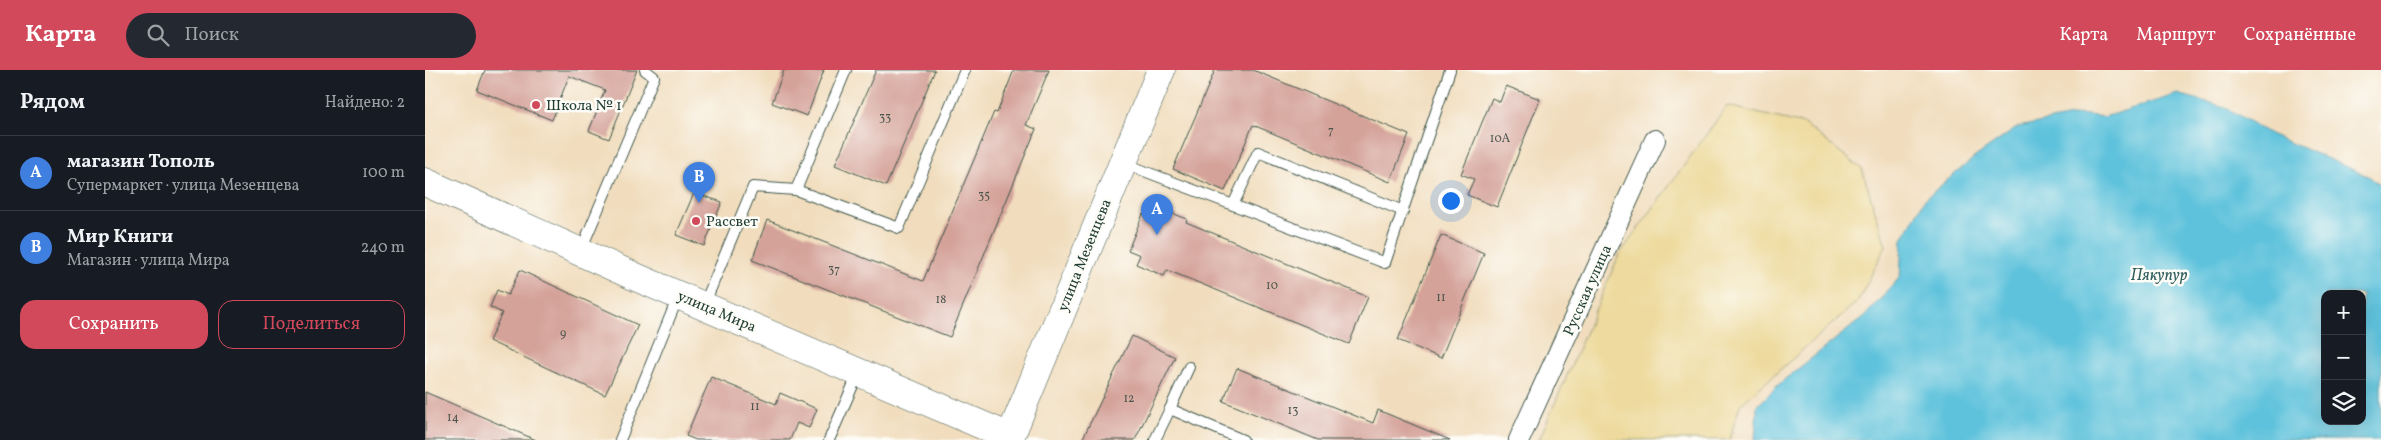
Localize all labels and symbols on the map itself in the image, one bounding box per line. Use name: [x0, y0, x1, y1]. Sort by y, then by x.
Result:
place label: Школа № 1: [546, 96, 622, 117]
marker: Школа № 1: [530, 99, 542, 111]
house number: 33: [879, 110, 891, 126]
house number: 7: [1328, 123, 1334, 139]
house number: 10А: [1490, 131, 1511, 147]
pin: B: [683, 162, 715, 203]
house number: 35: [978, 188, 990, 204]
your location: [1438, 188, 1464, 214]
pin: A: [1141, 194, 1173, 235]
street label: улица Мезенцева: [1053, 196, 1118, 315]
place label: Рассвет: [706, 212, 758, 233]
marker: Рассвет: [690, 215, 702, 227]
street label: Русская улица: [1559, 242, 1618, 340]
house number: 37: [828, 262, 840, 278]
water label: Пякупур: [2131, 265, 2188, 287]
house number: 10: [1266, 278, 1278, 294]
street label: улица Мира: [674, 286, 759, 338]
house number: 11: [1436, 290, 1446, 306]
house number: 18: [936, 292, 946, 308]
house number: 9: [560, 326, 566, 342]
house number: 12: [1123, 391, 1135, 407]
house number: 11: [750, 399, 760, 415]
house number: 13: [1288, 403, 1298, 419]
house number: 14: [447, 410, 459, 426]

